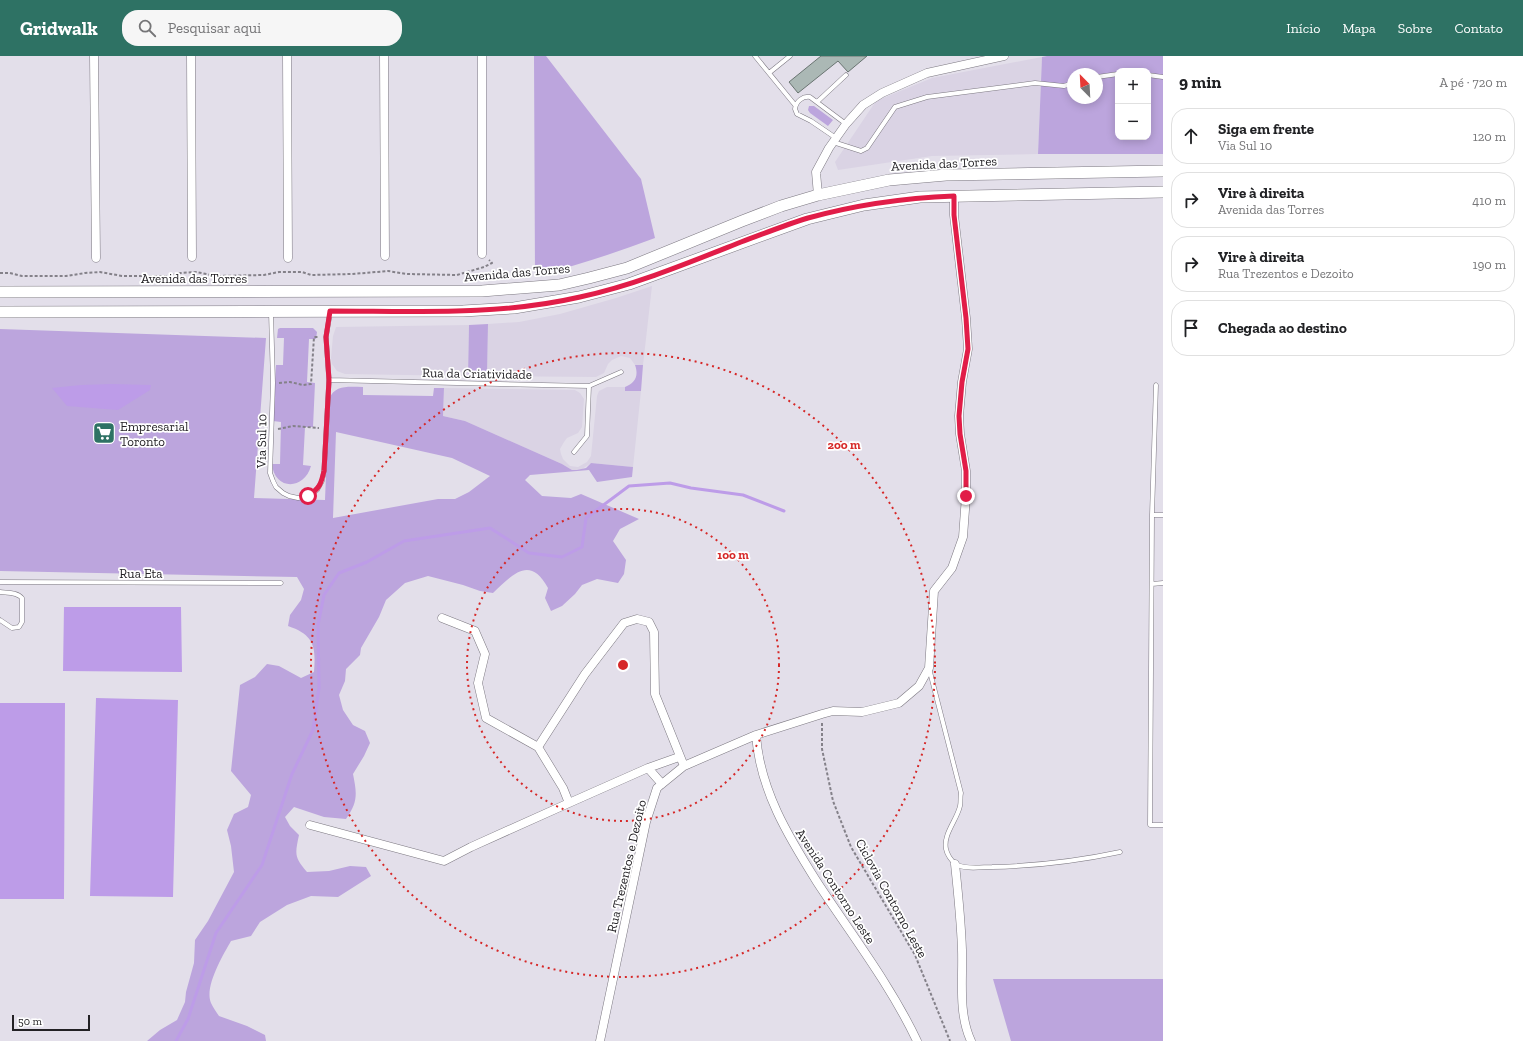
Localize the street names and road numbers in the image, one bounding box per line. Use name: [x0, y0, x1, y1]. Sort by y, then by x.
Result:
street label: Avenida das Torres: [891, 153, 998, 174]
street label: Avenida das Torres: [463, 260, 571, 285]
street label: Avenida das Torres: [141, 271, 247, 286]
street label: Rua da Criatividade: [422, 365, 532, 382]
street label: Via Sul 10: [254, 414, 269, 469]
street label: Rua Eta: [119, 566, 163, 581]
street label: Rua Trezentos e Dezoito: [604, 798, 649, 934]
street label: Avenida Contorno Leste: [793, 826, 878, 947]
street label: Ciclovia Contorno Leste: [853, 836, 931, 960]

